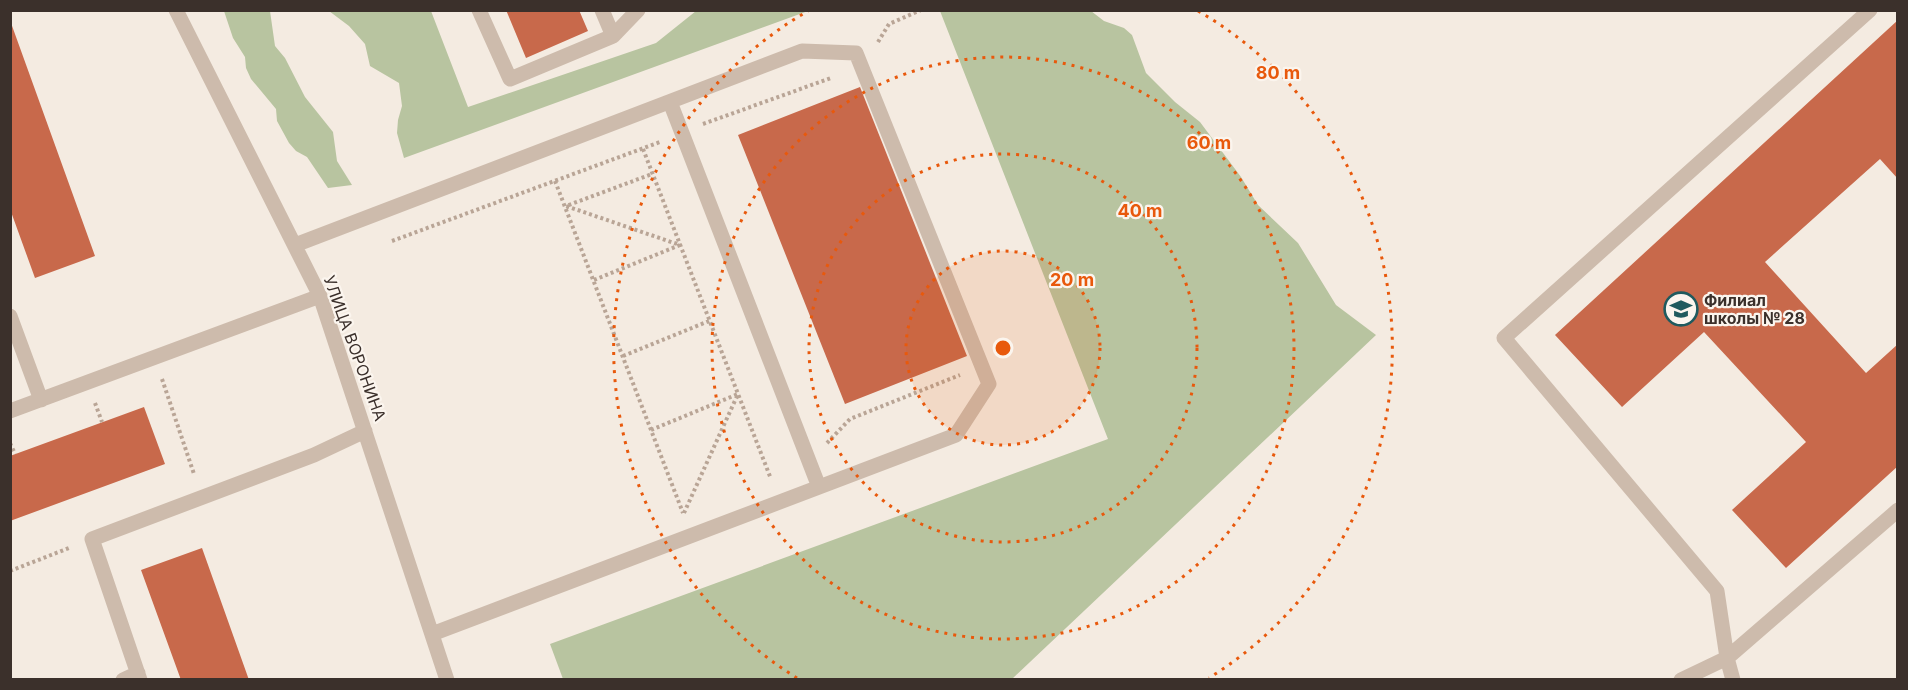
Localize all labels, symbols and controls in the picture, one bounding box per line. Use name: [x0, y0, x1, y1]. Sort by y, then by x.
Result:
text: 80 m: [1256, 62, 1300, 83]
text: 60 m: [1187, 132, 1231, 153]
text: 40 m: [1118, 200, 1163, 221]
text: 20 m: [1050, 269, 1094, 290]
street label: УЛИЦА ВОРОНИНА: [319, 273, 391, 423]
place label: Филиал школы № 28: [1704, 290, 1805, 328]
school or university icon: Филиал школы № 28: [1663, 291, 1699, 327]
centre of rings: [993, 338, 1013, 358]

